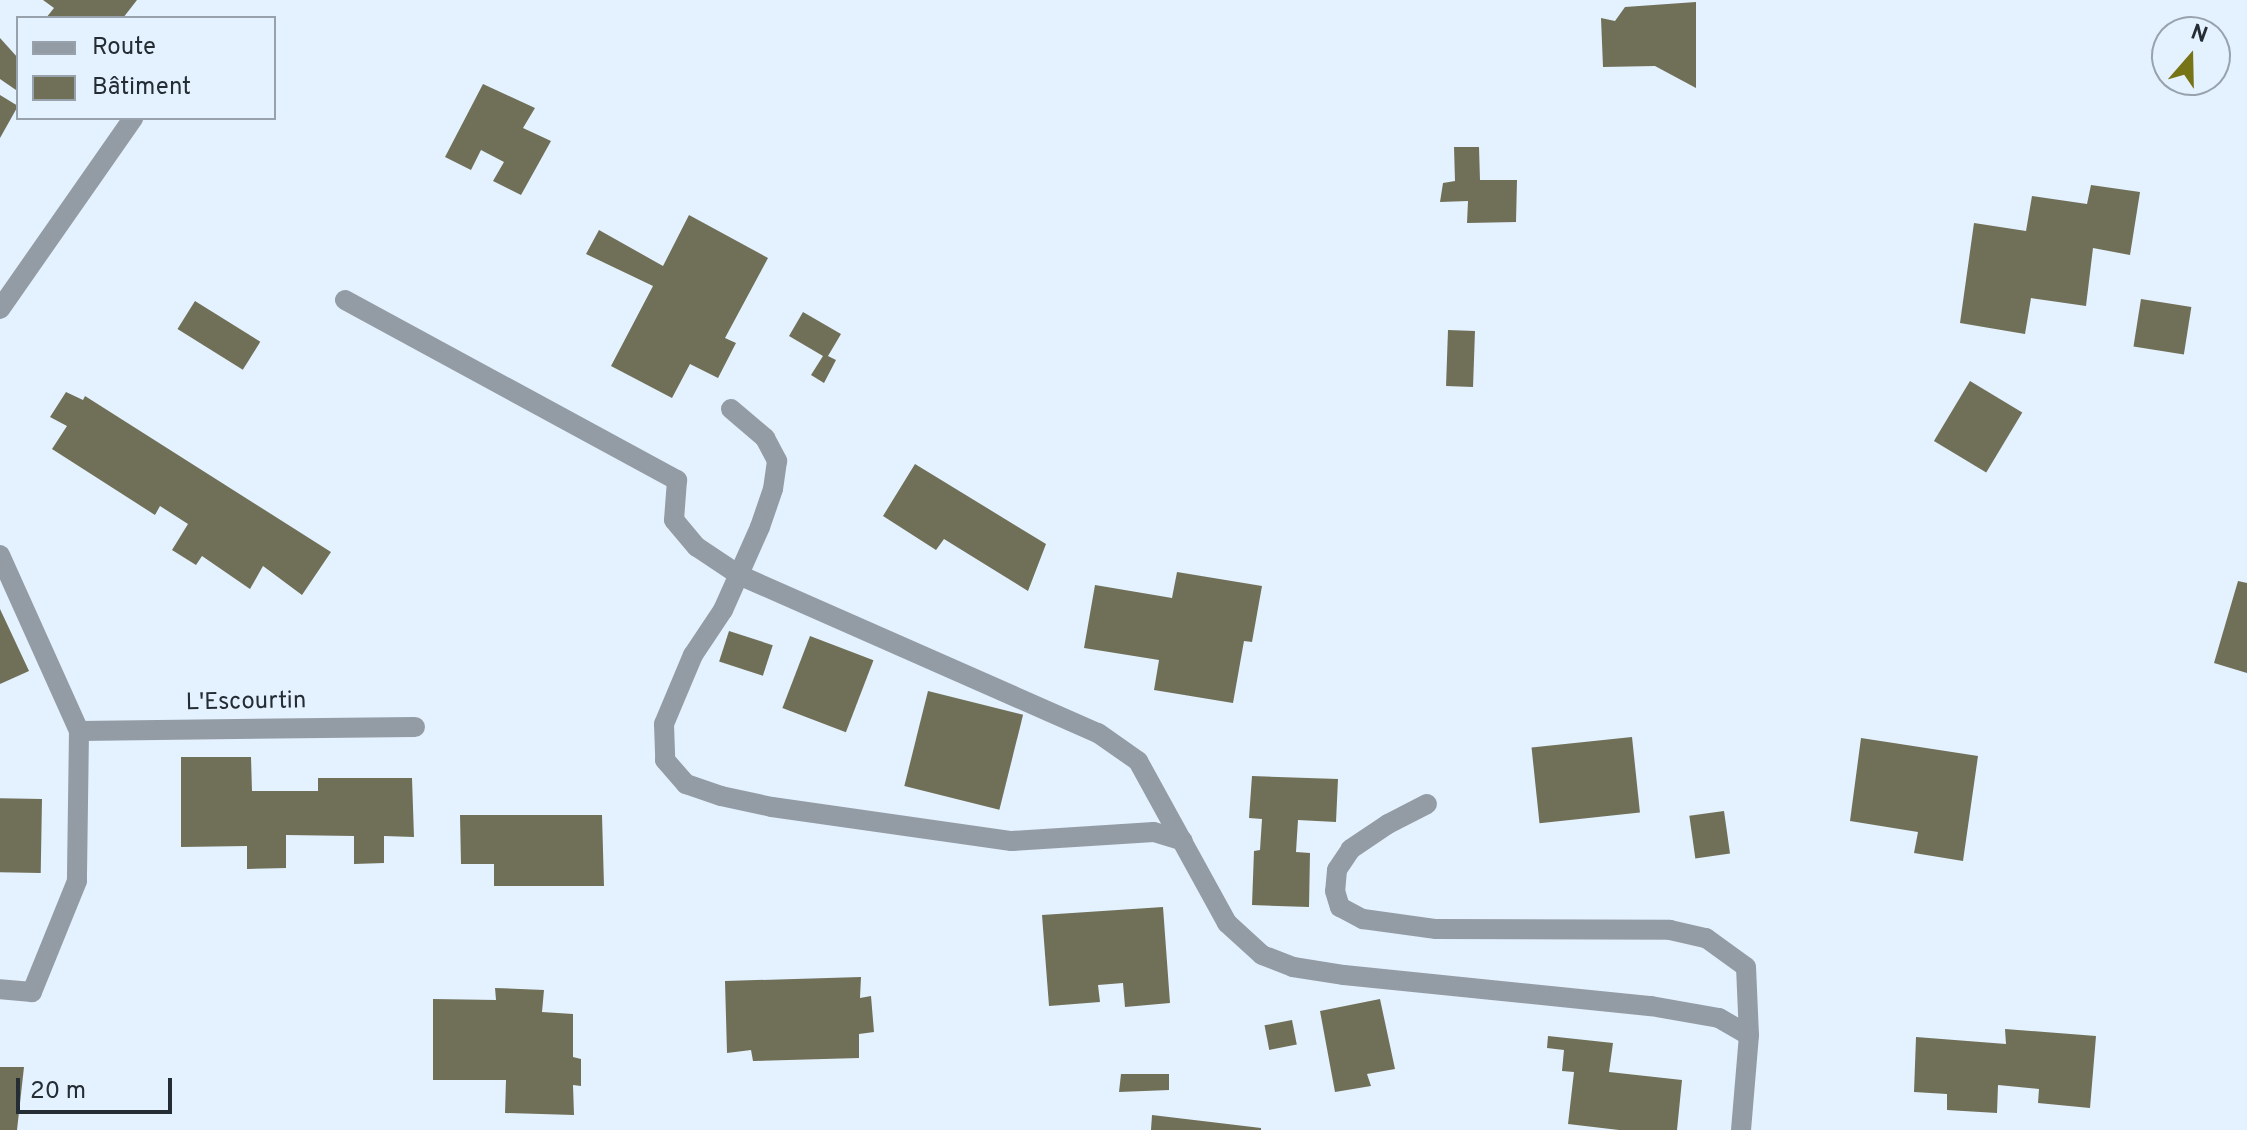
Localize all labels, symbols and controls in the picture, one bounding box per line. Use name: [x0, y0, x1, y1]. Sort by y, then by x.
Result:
legend: [16, 16, 276, 120]
north arrow: [2151, 16, 2231, 96]
text: N: [2187, 19, 2211, 50]
text: Route: [92, 33, 156, 63]
text: Bâtiment: [92, 73, 191, 103]
street label: L'Escourtin: [185, 688, 307, 718]
scale bar: [20, 1062, 176, 1112]
text: 20 m: [30, 1077, 86, 1107]

